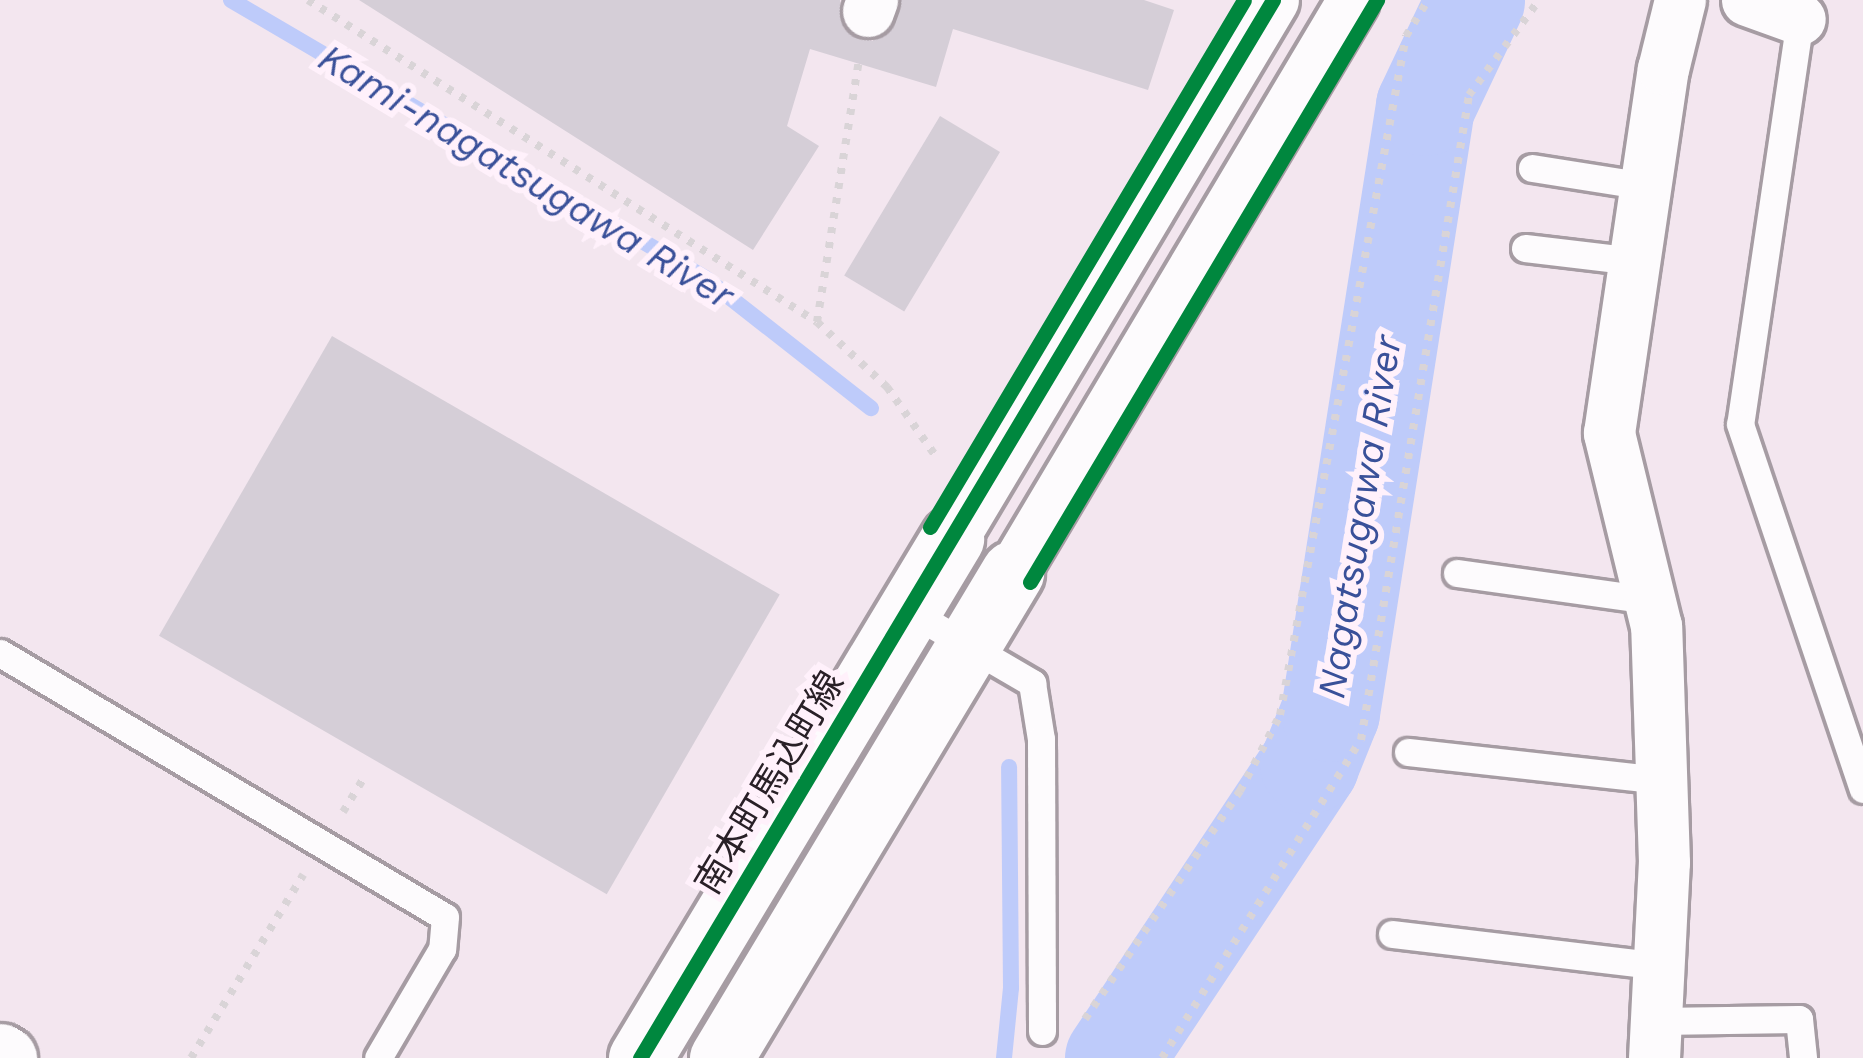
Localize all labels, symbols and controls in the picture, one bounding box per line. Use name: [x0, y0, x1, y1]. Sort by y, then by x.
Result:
water label: Kami-nagatsugawa River: [310, 34, 742, 320]
water label: Nagatsugawa River: [1308, 332, 1412, 702]
street label: 南本町馬込町線: [687, 664, 853, 902]

